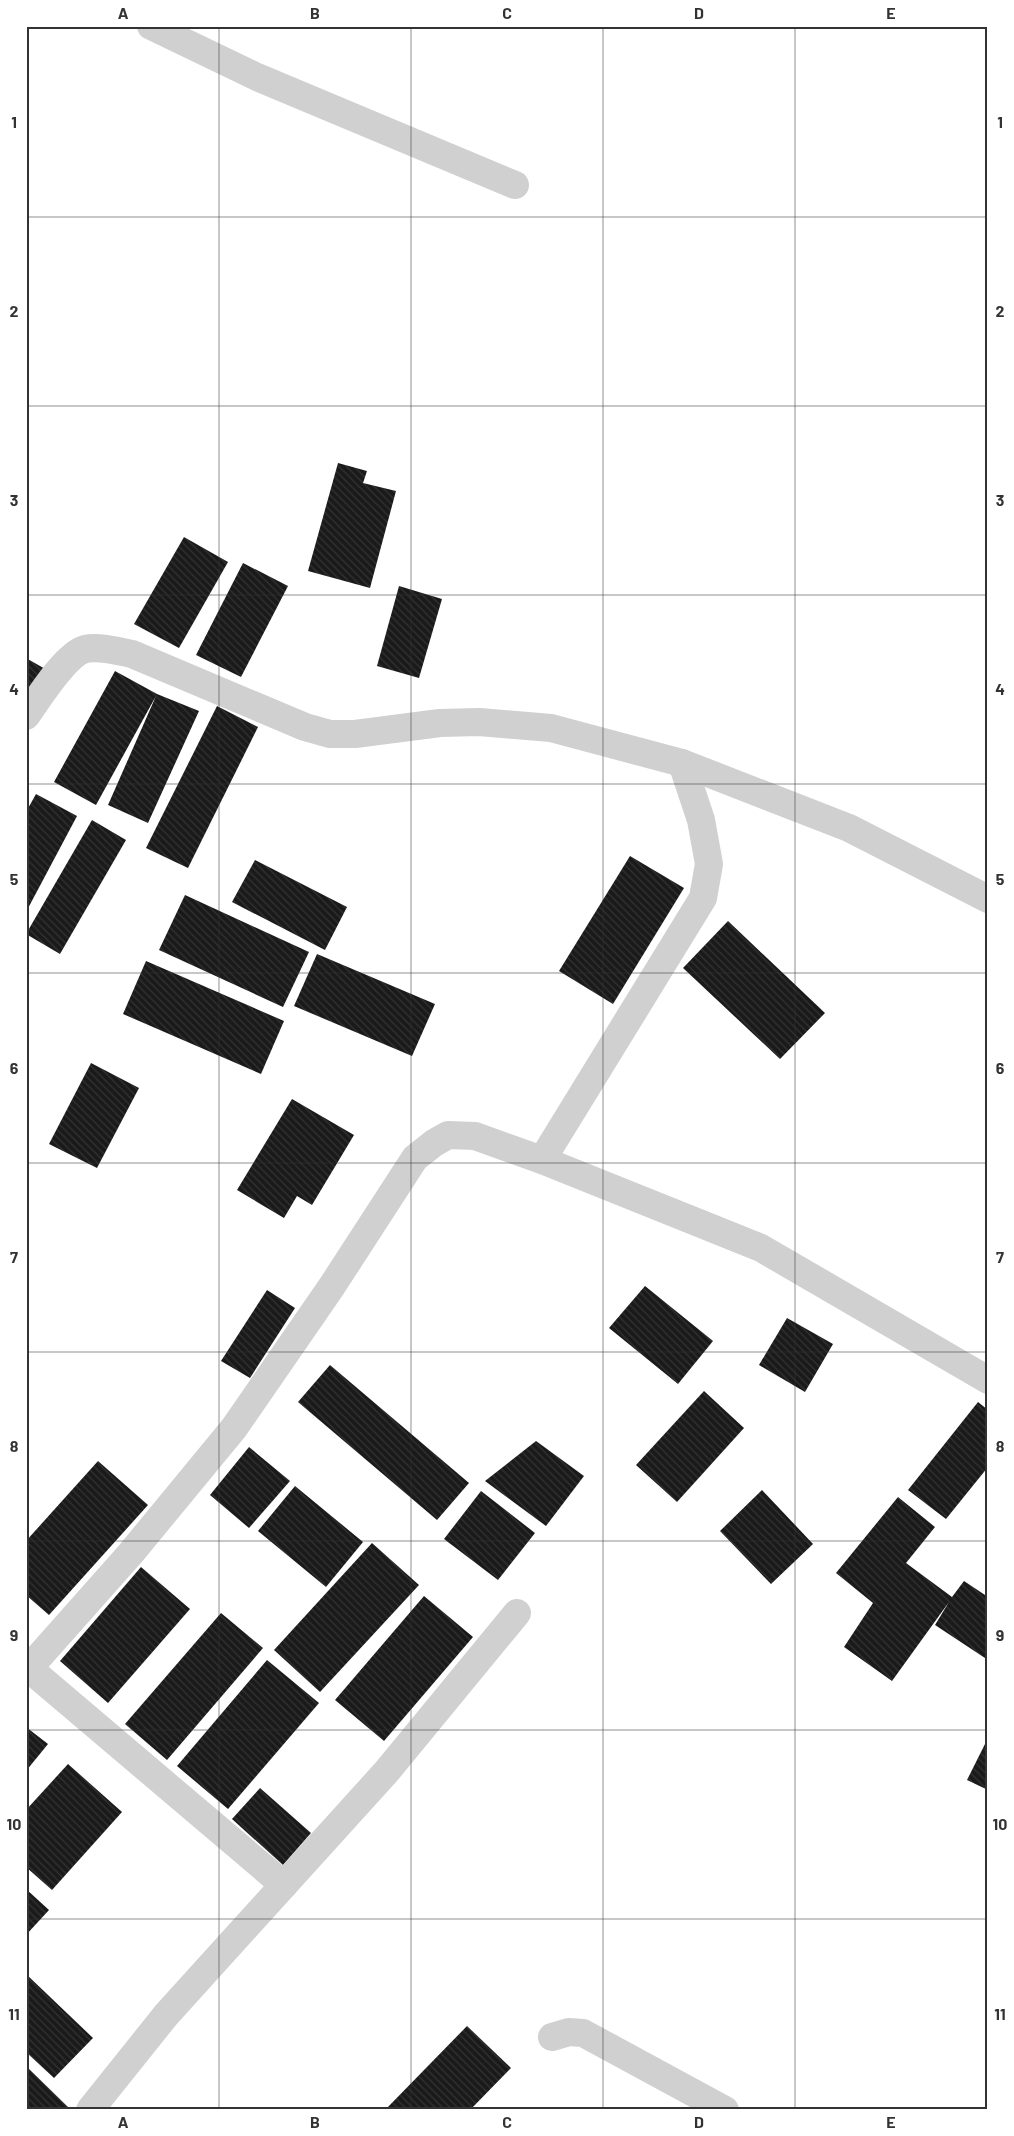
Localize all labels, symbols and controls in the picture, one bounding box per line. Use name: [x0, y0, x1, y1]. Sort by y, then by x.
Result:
text: A: [118, 3, 129, 22]
text: B: [310, 3, 320, 22]
text: C: [502, 3, 512, 22]
text: D: [694, 3, 704, 22]
text: E: [886, 3, 896, 22]
text: 1: [11, 112, 17, 131]
text: 1: [997, 112, 1003, 131]
text: 2: [10, 301, 19, 320]
text: 2: [996, 301, 1005, 320]
text: 3: [10, 490, 18, 509]
text: 3: [996, 490, 1004, 509]
text: 4: [9, 679, 19, 698]
text: 4: [995, 679, 1005, 698]
text: 5: [10, 869, 19, 888]
text: 5: [996, 869, 1005, 888]
text: 6: [10, 1058, 19, 1077]
text: 6: [996, 1058, 1005, 1077]
text: 7: [10, 1247, 18, 1266]
text: 7: [996, 1247, 1004, 1266]
text: 8: [10, 1436, 19, 1455]
text: 8: [996, 1436, 1005, 1455]
text: 9: [10, 1625, 18, 1644]
text: 9: [996, 1625, 1004, 1644]
text: 10: [7, 1814, 21, 1833]
text: 10: [993, 1814, 1007, 1833]
text: 11: [8, 2004, 20, 2023]
text: 11: [994, 2004, 1006, 2023]
text: A: [118, 2112, 129, 2131]
text: B: [310, 2112, 320, 2131]
text: C: [502, 2112, 512, 2131]
text: D: [694, 2112, 704, 2131]
text: E: [886, 2112, 896, 2131]

